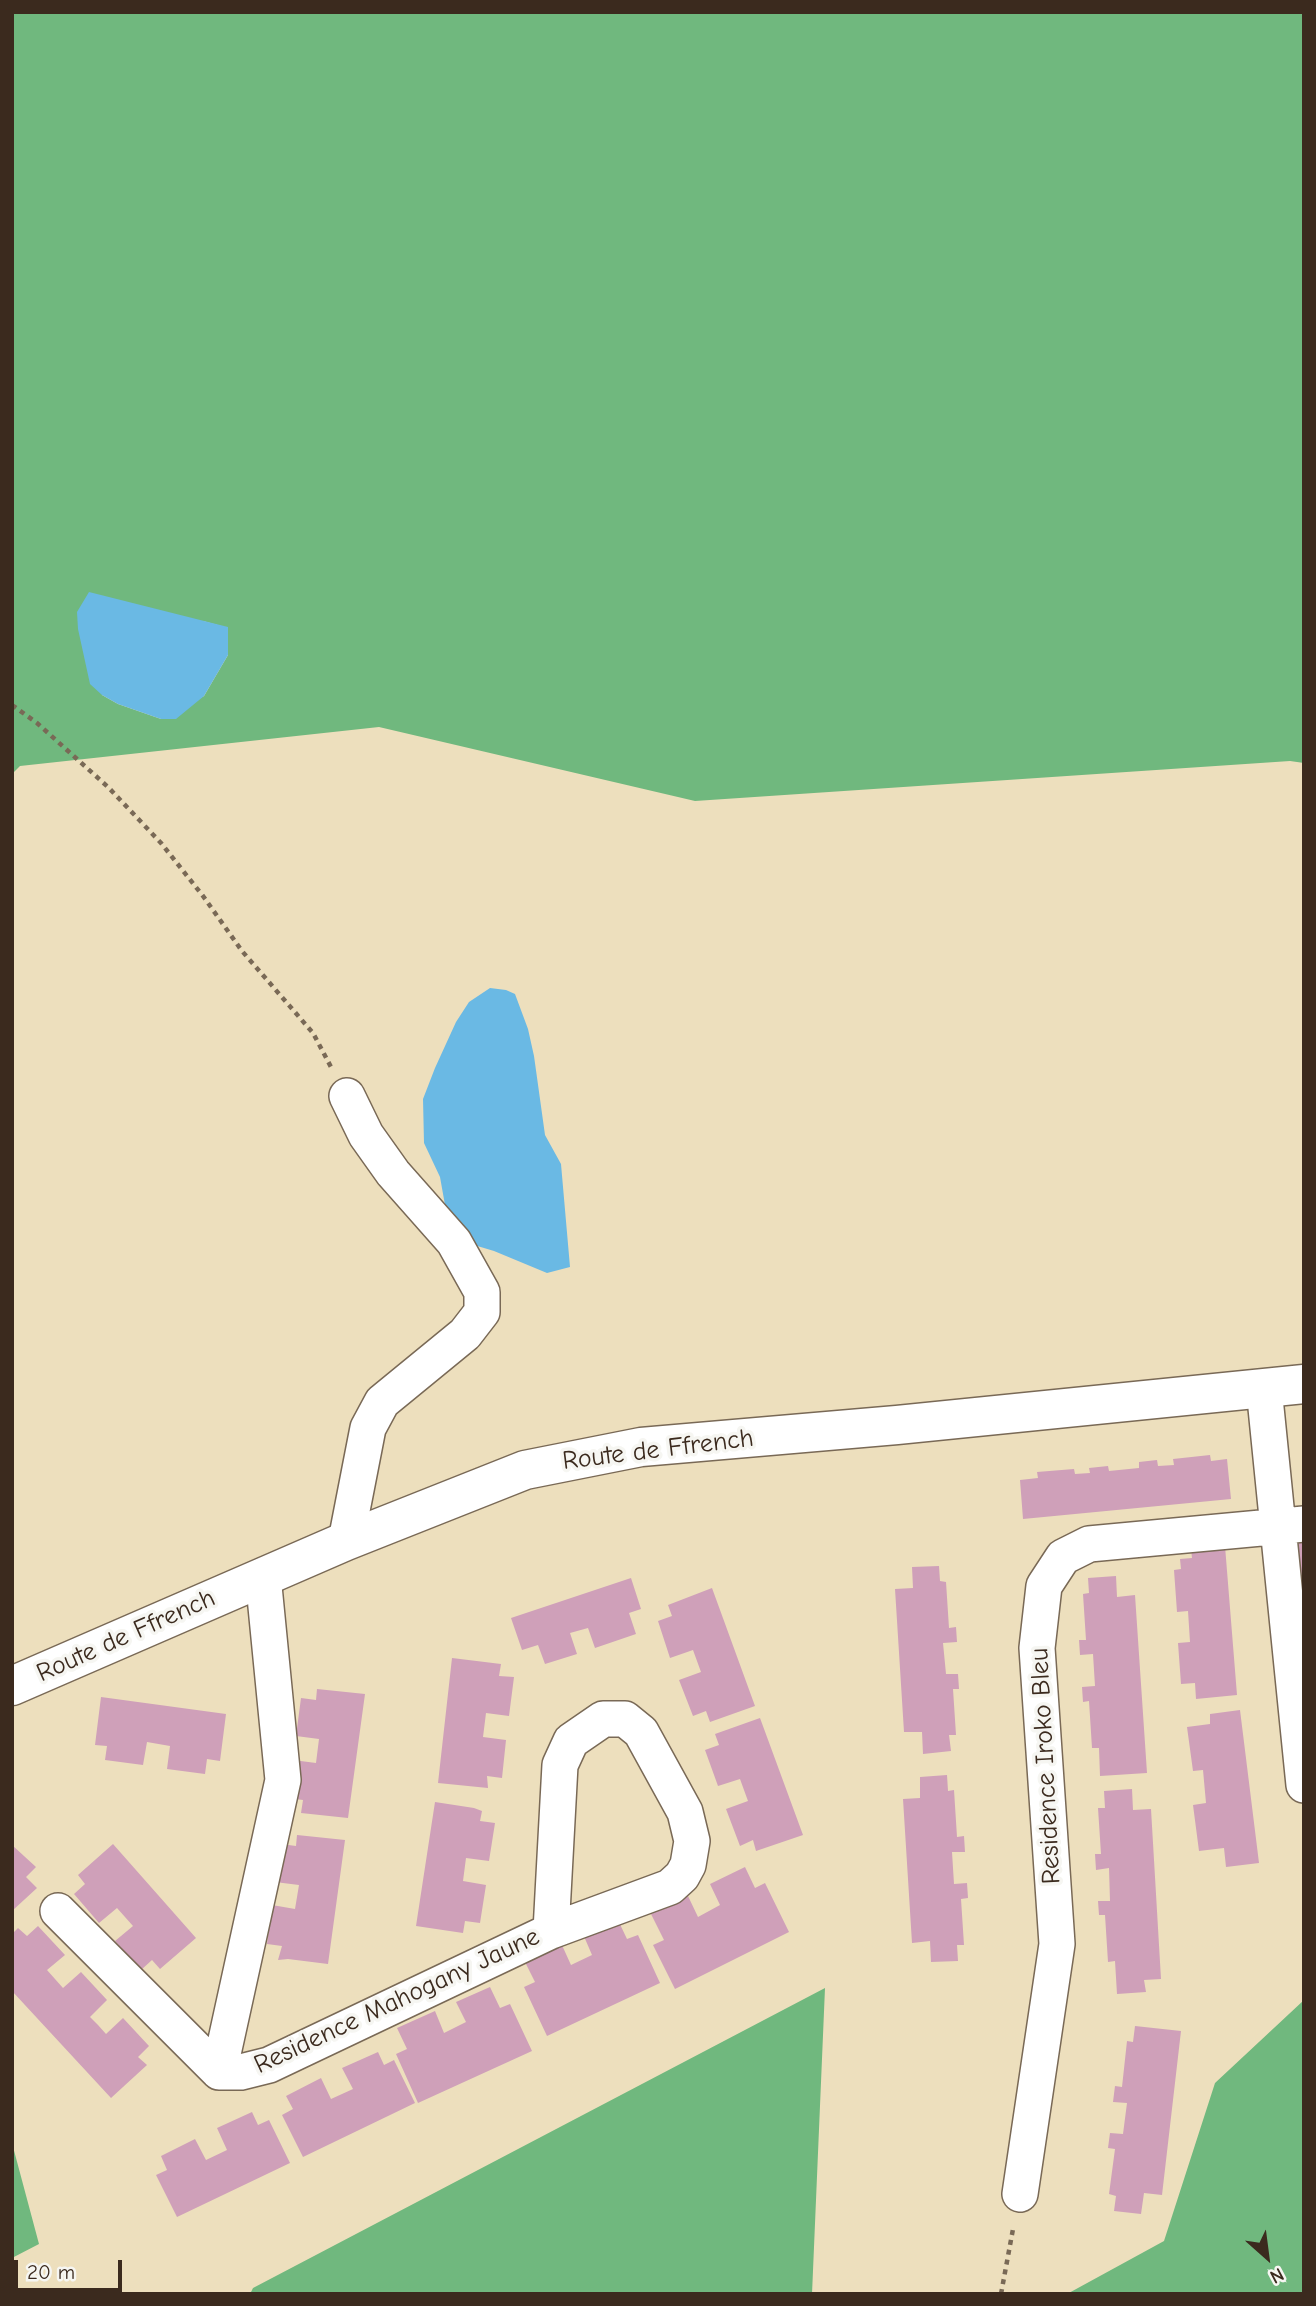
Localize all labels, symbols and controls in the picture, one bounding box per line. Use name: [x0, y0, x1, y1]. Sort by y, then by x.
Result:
street label: Route de Ffrench: [561, 1423, 755, 1477]
street label: Route de Ffrench: [32, 1583, 220, 1689]
street label: Residence Iroko Bleu: [1024, 1647, 1068, 1885]
street label: Residence Mahogany Jaune: [249, 1921, 545, 2081]
north arrow: [1232, 2222, 1302, 2292]
scale bar: [18, 2246, 126, 2290]
text: 20 m: [27, 2260, 75, 2284]
text: N: [1266, 2263, 1288, 2288]

